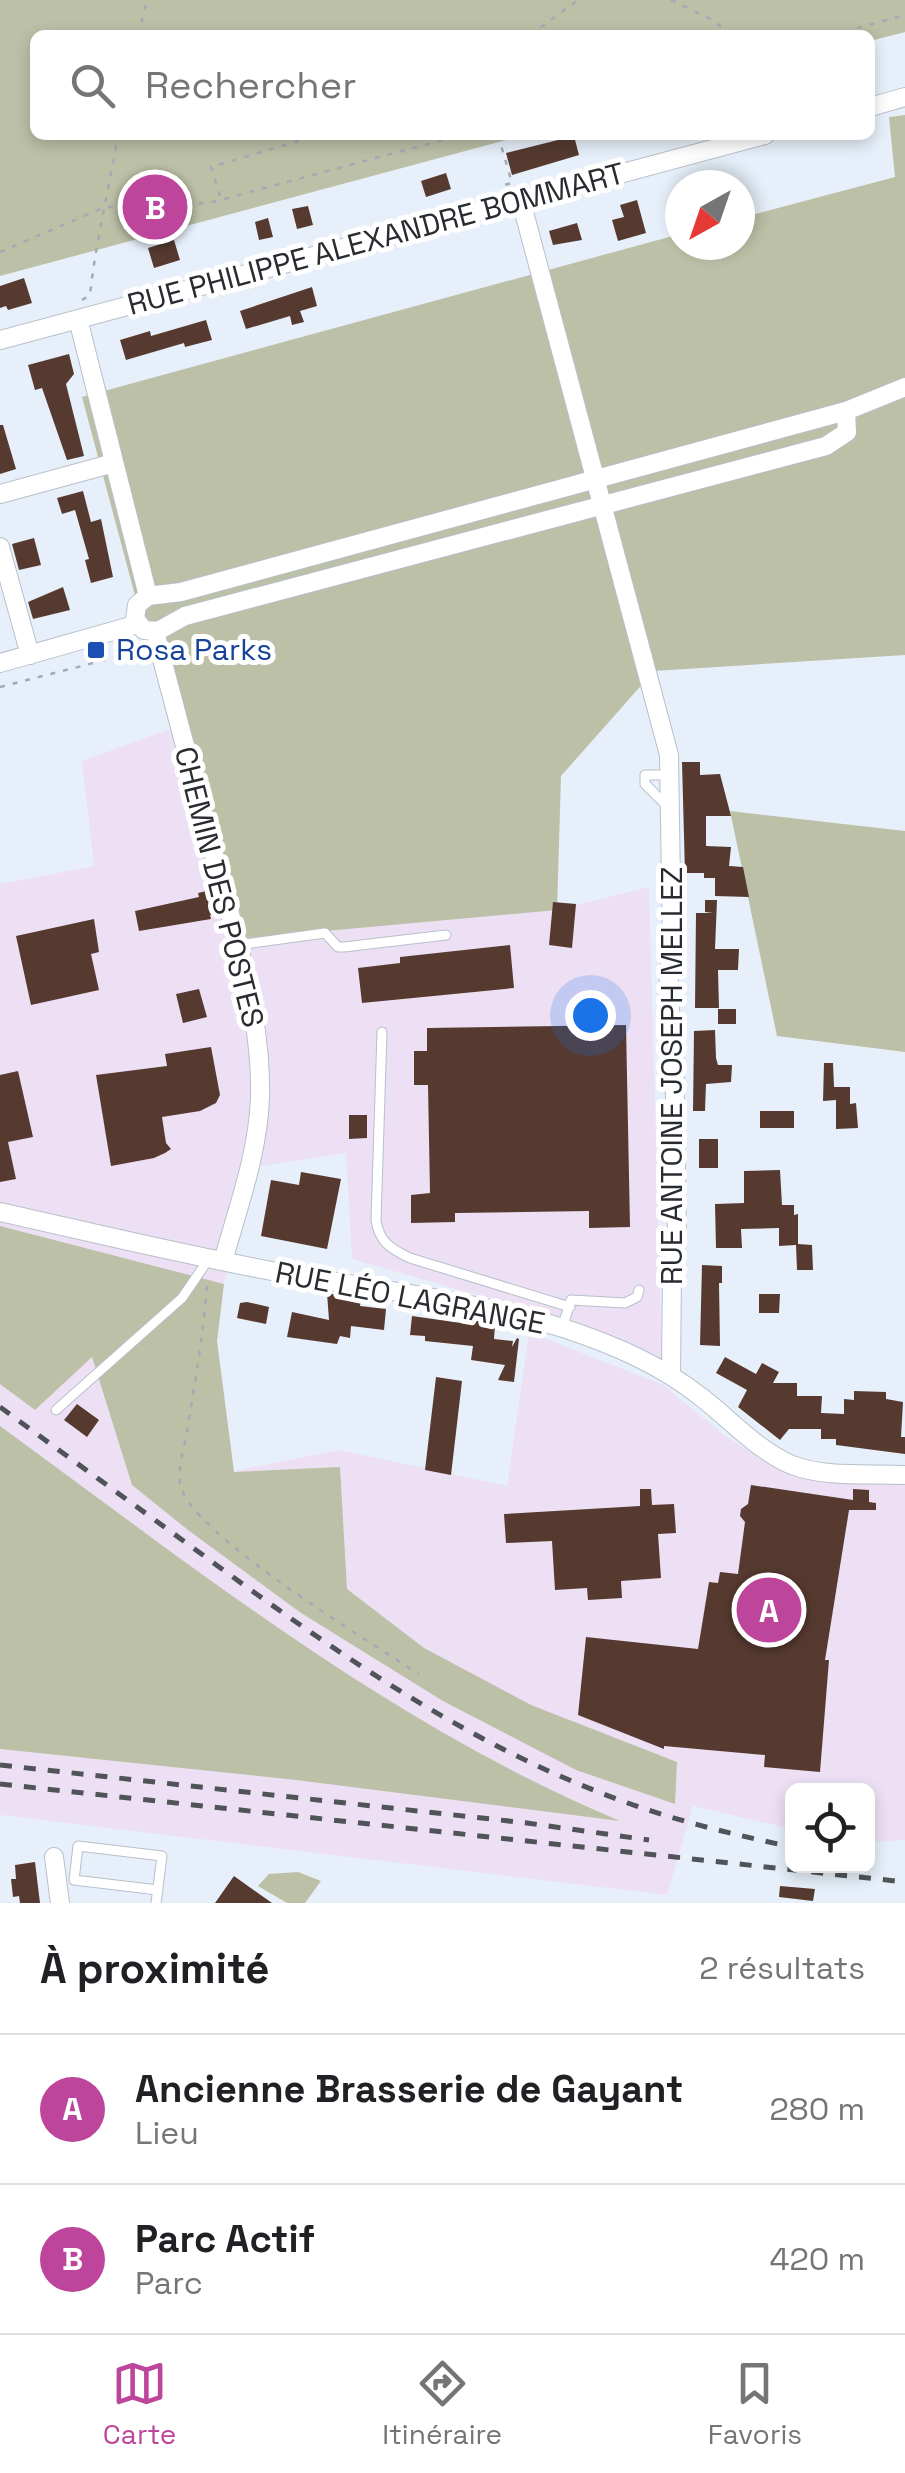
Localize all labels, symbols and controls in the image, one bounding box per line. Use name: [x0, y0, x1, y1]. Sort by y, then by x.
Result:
search box: [30, 30, 875, 140]
icon: search: [65, 58, 120, 113]
text: Rechercher: [145, 61, 356, 109]
street label: RUE PHILIPPE ALEXANDRE BOMMART: [123, 155, 629, 323]
pin: B: [122, 170, 188, 244]
north arrow: [665, 170, 755, 260]
place label: Rosa Parks: [116, 630, 272, 669]
marker: Rosa Parks: [85, 639, 107, 661]
street label: CHEMIN DES POSTES: [166, 742, 273, 1031]
street label: RUE ANTOINE JOSEPH MELLEZ: [652, 867, 691, 1285]
your location: [565, 990, 616, 1041]
street label: RUE LÉO LAGRANGE: [272, 1252, 548, 1343]
pin: A: [736, 1572, 802, 1648]
map controls: [785, 1783, 875, 1873]
button: locate: [785, 1783, 875, 1873]
text: À proximité: [40, 1942, 270, 1995]
text: 2 résultats: [699, 1948, 865, 1988]
text: Ancienne Brasserie de Gayant: [135, 2065, 683, 2113]
text: A: [62, 2089, 83, 2129]
text: 280 m: [770, 2089, 865, 2129]
text: Lieu: [135, 2113, 199, 2153]
text: Parc Actif: [135, 2215, 315, 2263]
text: B: [62, 2239, 83, 2279]
text: 420 m: [769, 2239, 865, 2279]
text: Parc: [135, 2263, 203, 2303]
tab: Carte: [103, 2356, 176, 2452]
tab: Itinéraire: [382, 2356, 502, 2452]
tab: Favoris: [708, 2356, 802, 2452]

